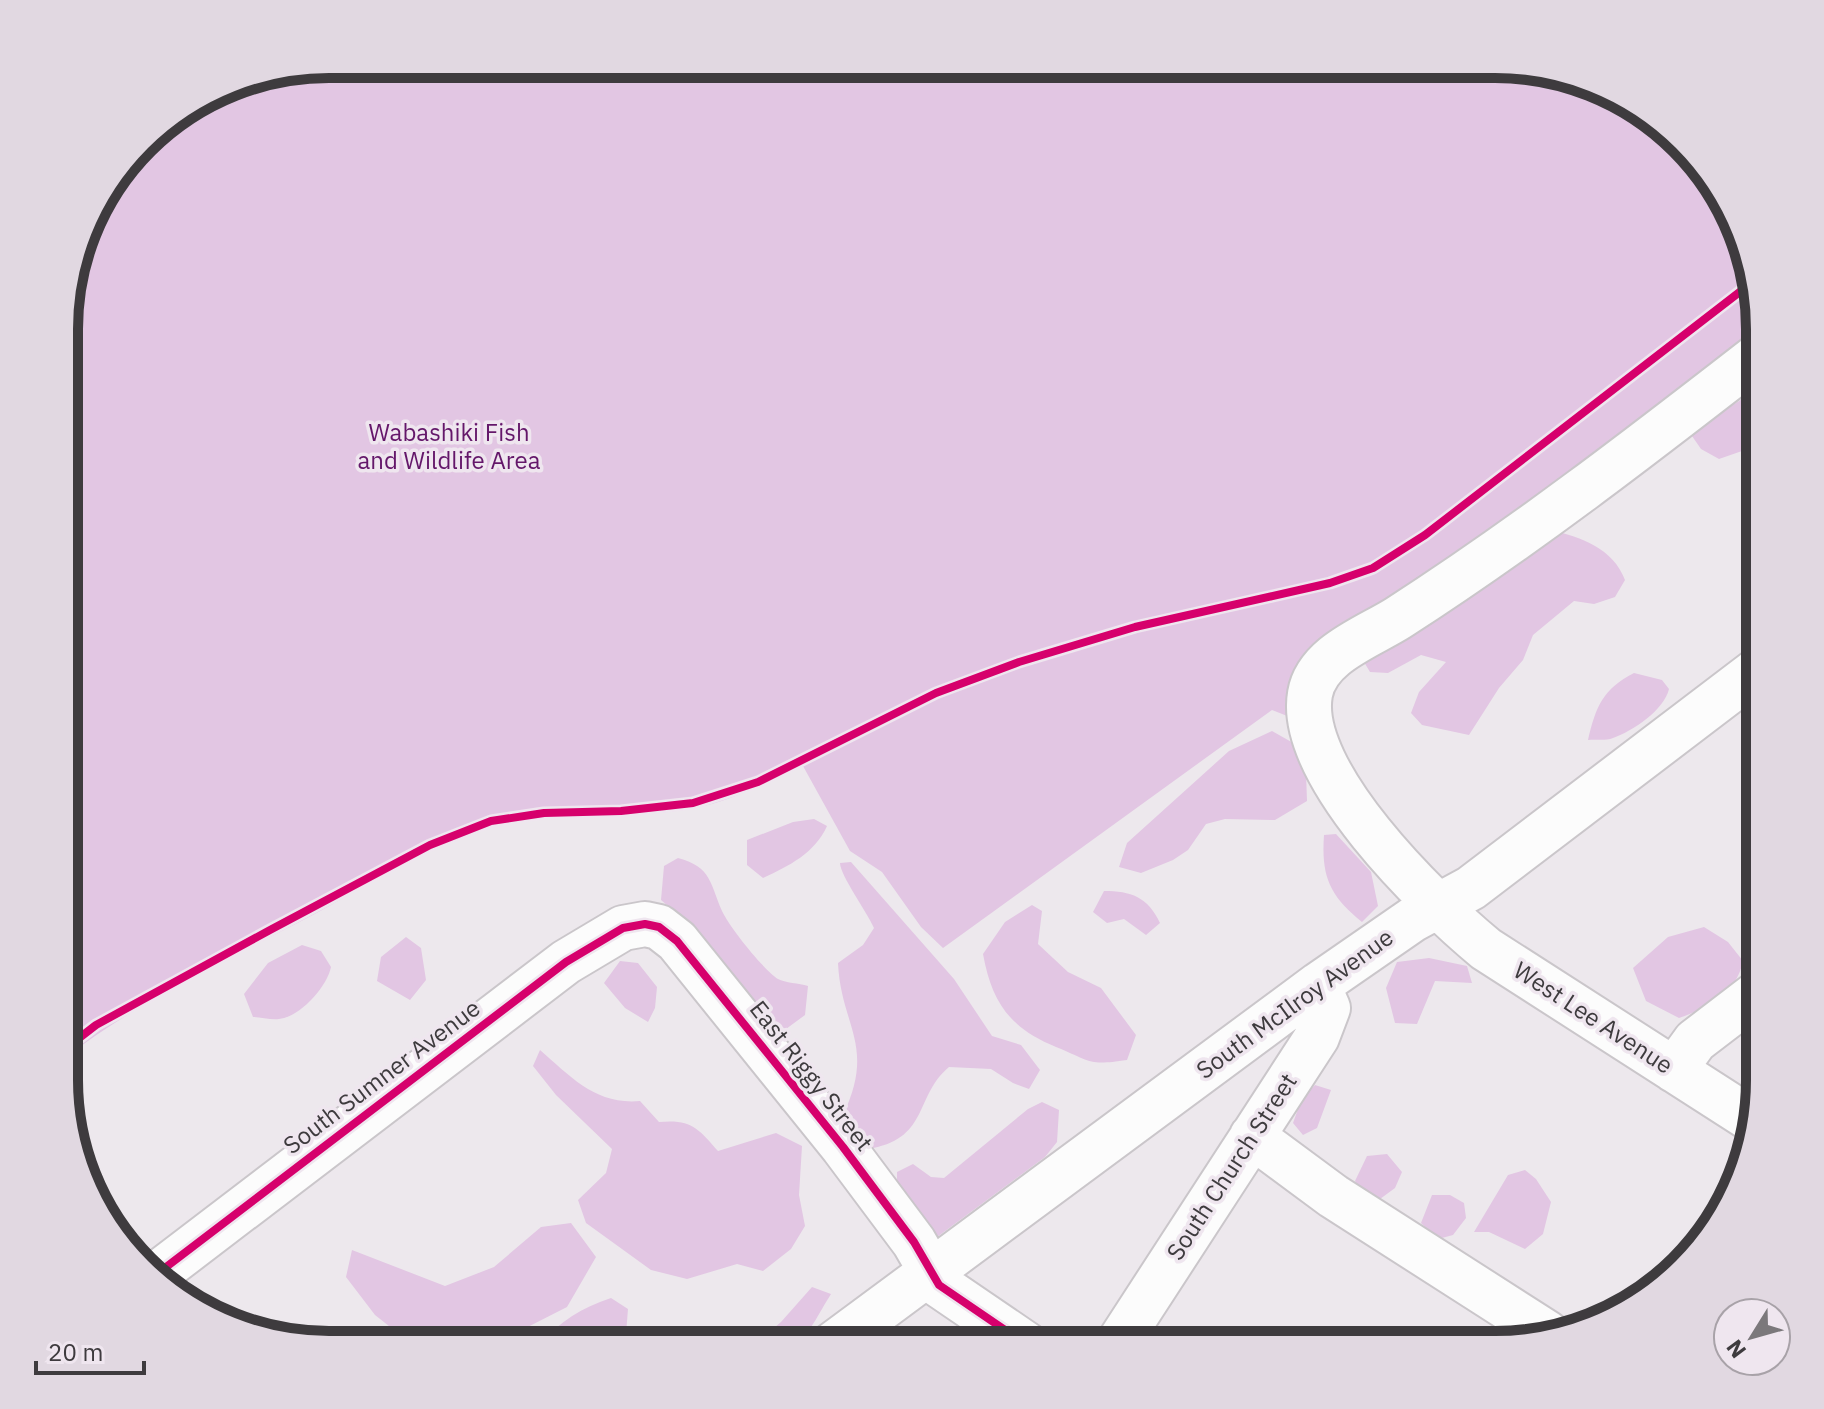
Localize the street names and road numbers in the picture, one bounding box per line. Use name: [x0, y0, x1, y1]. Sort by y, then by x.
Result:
street label: South McIlroy Avenue: [1189, 921, 1399, 1086]
street label: West Lee Avenue: [1508, 954, 1679, 1081]
street label: South Sumner Avenue: [276, 992, 486, 1161]
street label: East Riggy Street: [743, 994, 881, 1157]
street label: South Church Street: [1159, 1067, 1304, 1266]

